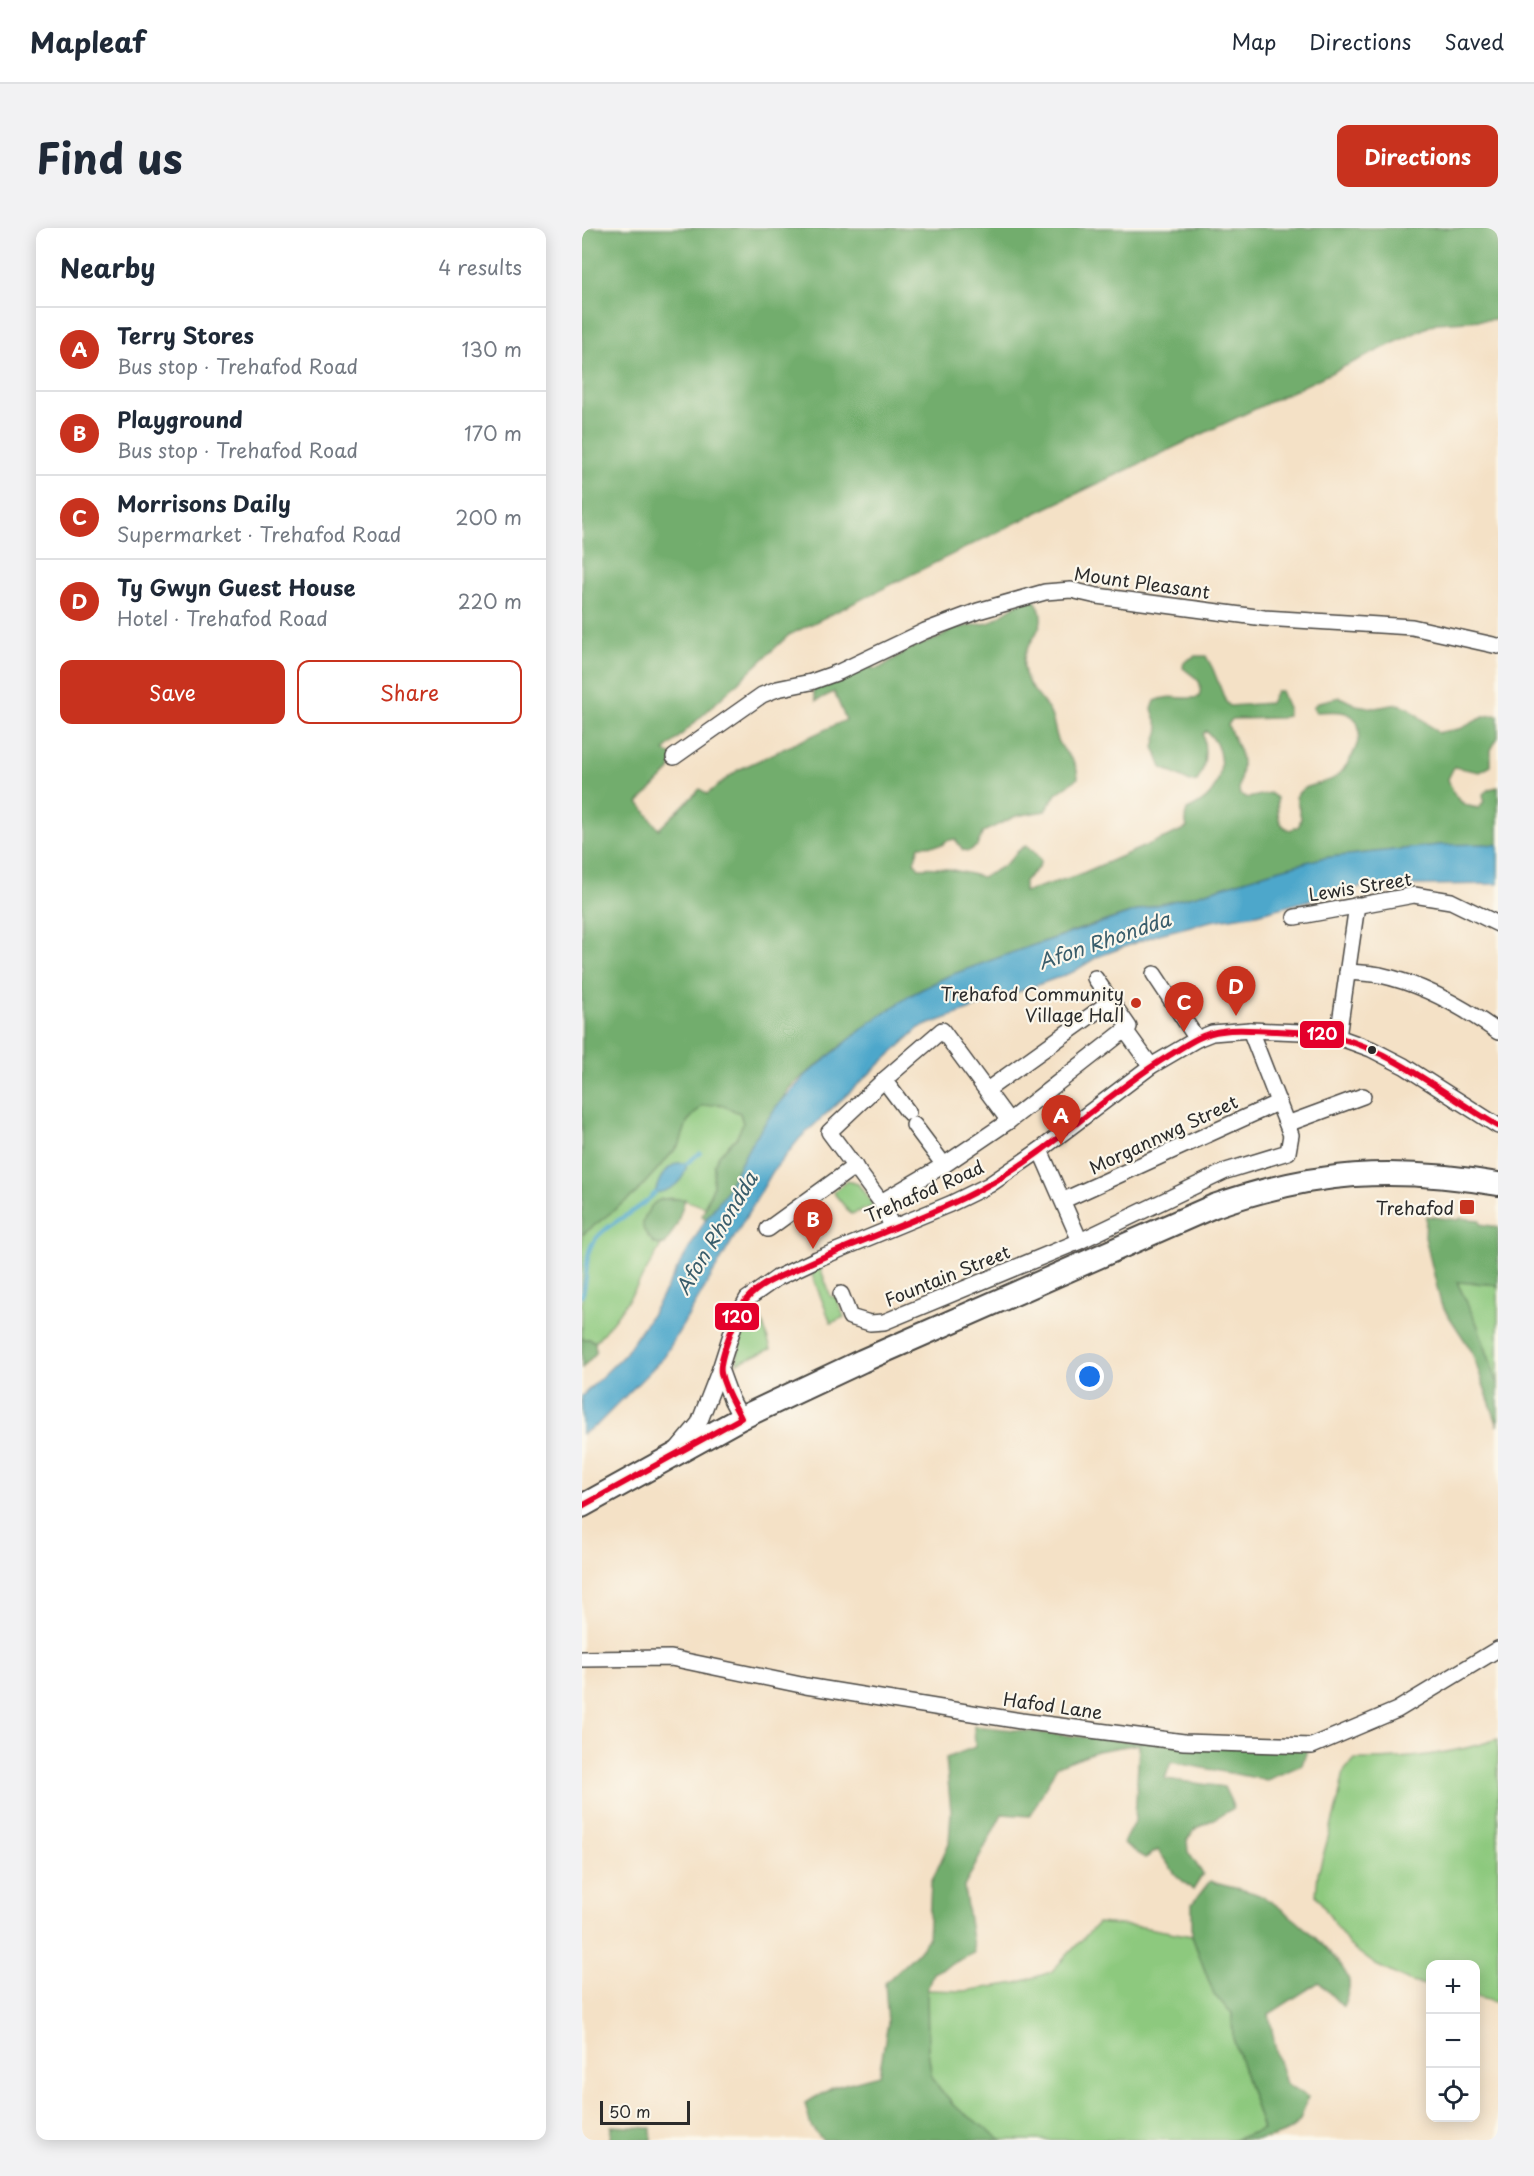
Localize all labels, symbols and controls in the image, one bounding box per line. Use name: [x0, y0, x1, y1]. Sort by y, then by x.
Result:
text: Mapleaf: [30, 20, 146, 63]
text: Map: [1231, 25, 1276, 57]
text: Directions: [1309, 25, 1411, 57]
text: Saved: [1444, 25, 1504, 57]
text: Find us: [36, 125, 183, 188]
button: Directions: [1337, 125, 1498, 187]
text: Nearby: [60, 248, 155, 287]
text: 4 results: [438, 252, 522, 282]
text: Terry Stores: [117, 318, 254, 351]
text: A: [72, 334, 87, 364]
text: 130 m: [462, 334, 522, 364]
text: Bus stop · Trehafod Road: [117, 351, 358, 381]
text: Playground: [117, 402, 243, 435]
text: B: [73, 418, 86, 448]
text: 170 m: [464, 418, 522, 448]
text: Bus stop · Trehafod Road: [117, 435, 358, 465]
text: Morrisons Daily: [117, 486, 291, 519]
text: C: [72, 502, 87, 532]
text: 200 m: [455, 502, 522, 532]
text: Supermarket · Trehafod Road: [117, 519, 402, 549]
street label: Mount Pleasant: [1072, 559, 1212, 605]
text: Ty Gwyn Guest House: [117, 570, 355, 603]
text: D: [72, 586, 87, 616]
text: 220 m: [458, 586, 522, 616]
text: Hotel · Trehafod Road: [117, 603, 328, 633]
button: Save: [60, 660, 285, 724]
button: Share: [297, 660, 522, 724]
street label: Lewis Street: [1306, 865, 1414, 907]
water label: Afon Rhondda: [1034, 903, 1176, 977]
pin: D: [1216, 966, 1256, 1016]
place label: Trehafod Community Village Hall: [941, 980, 1124, 1028]
pin: C: [1164, 982, 1204, 1032]
marker: Trehafod Community Village Hall: [1129, 996, 1143, 1010]
line badge: 120: [1299, 1020, 1345, 1049]
text: 120: [1307, 1021, 1337, 1045]
unlabelled marker: [1366, 1044, 1378, 1056]
street label: Morgannwg Street: [1084, 1088, 1242, 1180]
pin: A: [1042, 1096, 1080, 1145]
street label: Trehafod Road: [860, 1153, 988, 1229]
water label: Afon Rhondda: [668, 1165, 765, 1300]
place label: Trehafod: [1376, 1194, 1454, 1221]
marker: Trehafod: [1458, 1198, 1476, 1216]
pin: B: [794, 1200, 832, 1249]
street label: Fountain Street: [880, 1238, 1014, 1312]
line badge: 120: [714, 1302, 760, 1331]
text: 120: [722, 1304, 752, 1328]
your location: [1075, 1362, 1104, 1391]
street label: Hafod Lane: [1002, 1685, 1104, 1725]
map controls: [1426, 1960, 1480, 2122]
button: +: [1426, 1960, 1480, 2014]
button: −: [1426, 2014, 1480, 2068]
button: locate: [1426, 2068, 1480, 2122]
scale bar: [600, 2098, 690, 2126]
text: 50 m: [609, 2099, 650, 2123]

